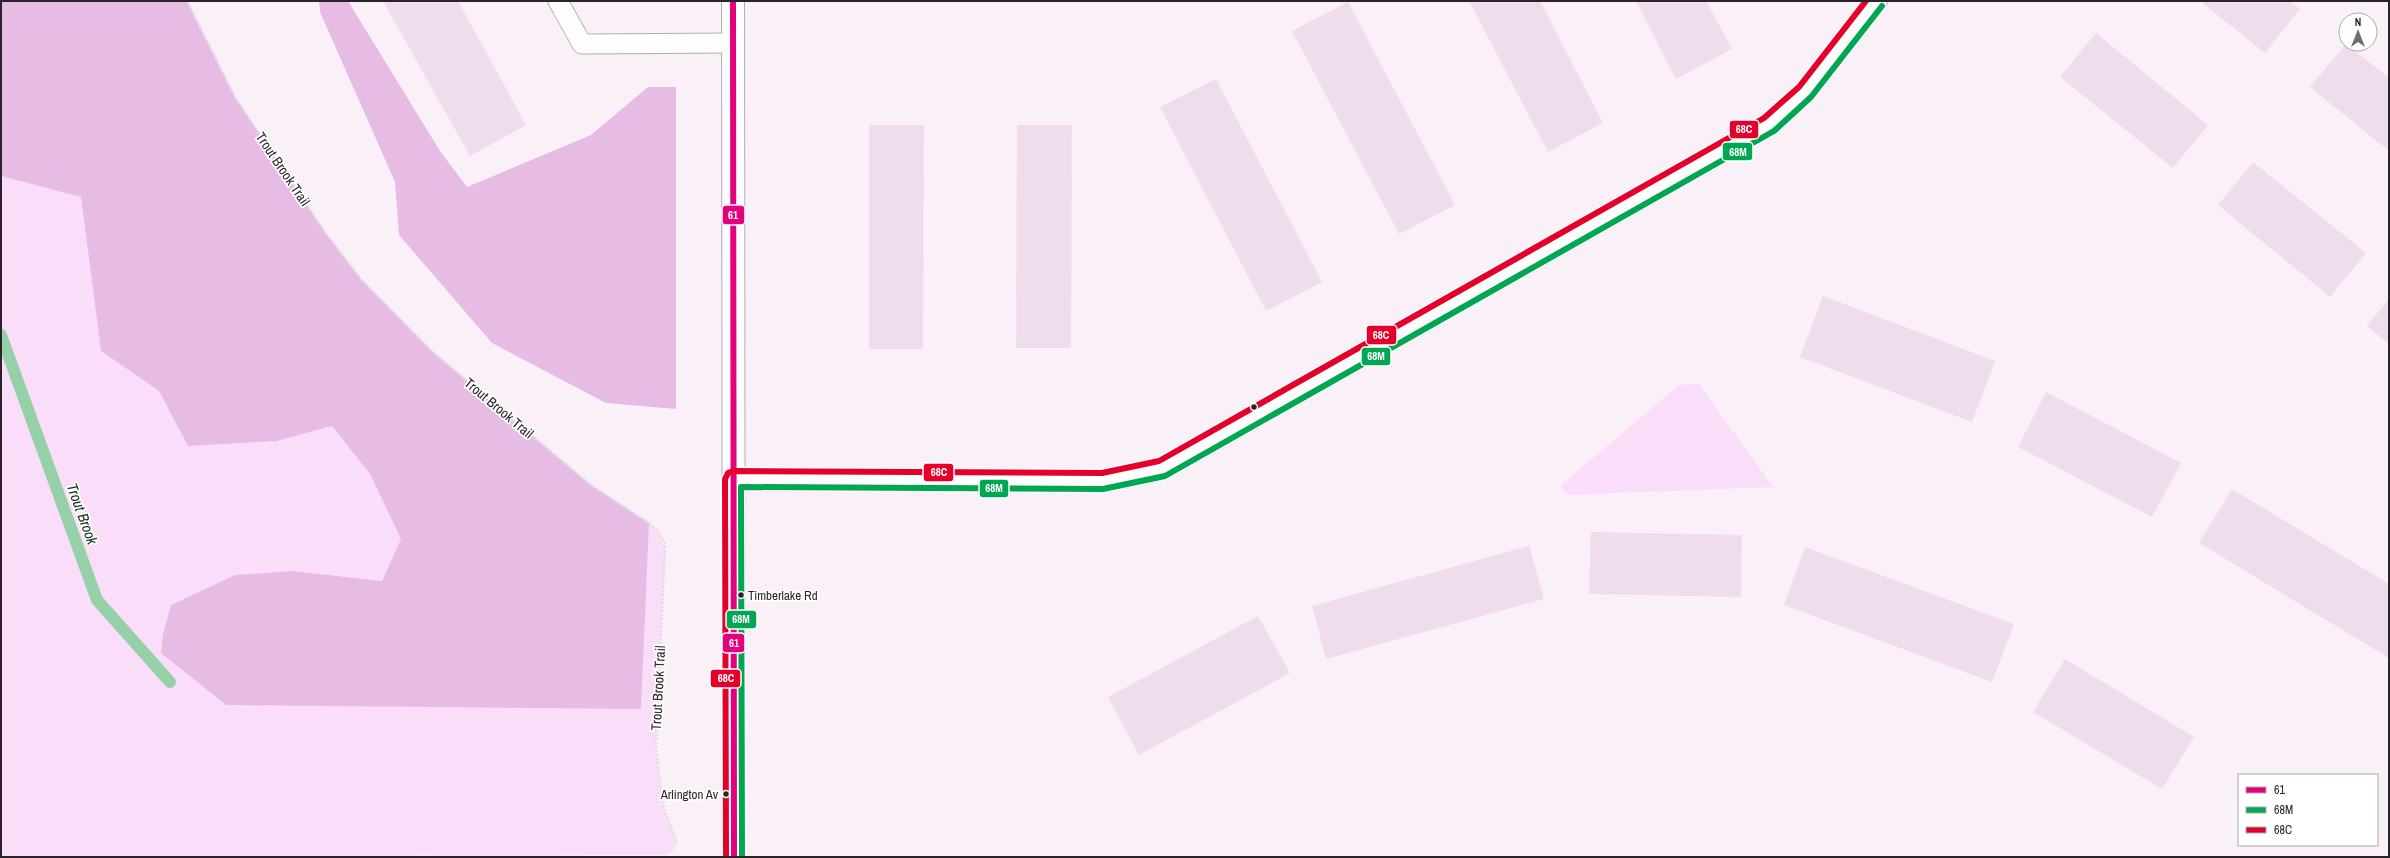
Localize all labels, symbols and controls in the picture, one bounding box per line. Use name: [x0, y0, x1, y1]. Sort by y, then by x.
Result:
north arrow: [2338, 12, 2378, 52]
text: N: [2355, 15, 2361, 29]
line badge: 68C: [1729, 120, 1759, 139]
text: 68C: [1736, 122, 1753, 136]
street label: Trout Brook Trail: [252, 129, 314, 209]
line badge: 68M: [1722, 142, 1753, 161]
text: 68M: [1729, 145, 1747, 159]
line badge: 61: [722, 205, 745, 225]
text: 61: [728, 208, 738, 222]
line badge: 68C: [1366, 325, 1397, 345]
text: 68C: [1373, 328, 1390, 342]
line badge: 68M: [1361, 347, 1391, 366]
text: 68M: [1367, 349, 1385, 363]
street label: Trout Brook Trail: [461, 374, 537, 442]
unlabelled marker: [1249, 402, 1259, 412]
line badge: 68C: [923, 463, 954, 482]
text: 68C: [931, 465, 948, 479]
line badge: 68M: [979, 479, 1009, 498]
water label: Trout Brook: [62, 480, 104, 548]
text: 68M: [985, 481, 1003, 495]
place label: Timberlake Rd: [748, 587, 818, 604]
marker: Timberlake Rd: [736, 590, 746, 600]
line badge: 68M: [726, 610, 757, 629]
text: 68M: [732, 612, 750, 626]
line badge: 61: [722, 633, 745, 653]
text: 61: [729, 636, 739, 650]
street label: Trout Brook Trail: [647, 645, 669, 731]
line badge: 68C: [710, 669, 741, 688]
text: 68C: [718, 671, 735, 685]
legend: [2238, 774, 2378, 846]
text: 61: [2274, 782, 2285, 798]
place label: Arlington Av: [660, 786, 719, 803]
marker: Arlington Av: [721, 789, 731, 799]
text: 68M: [2274, 802, 2293, 818]
text: 68C: [2274, 822, 2292, 838]

